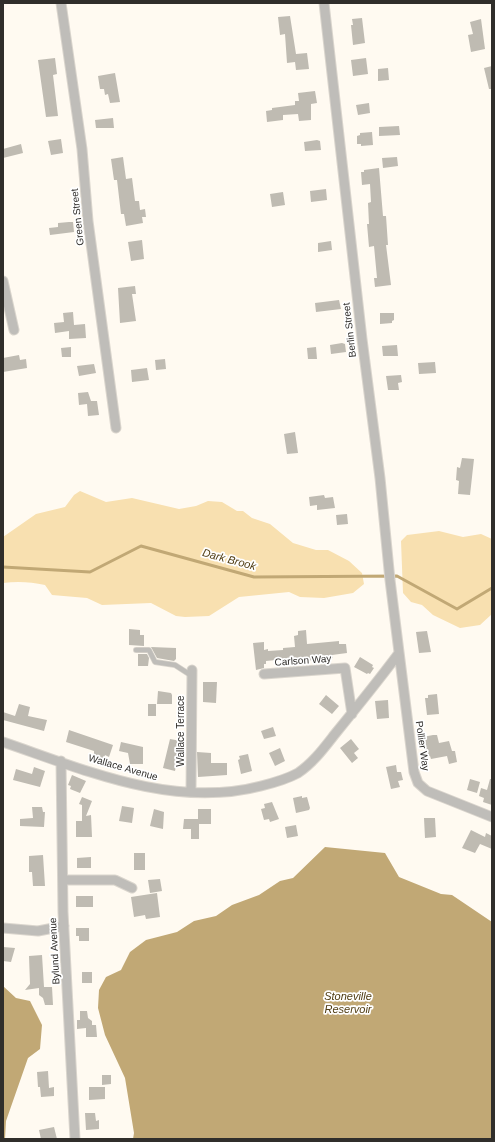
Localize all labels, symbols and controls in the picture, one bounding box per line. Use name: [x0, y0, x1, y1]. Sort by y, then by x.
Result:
street label: Green Street: [69, 188, 87, 246]
street label: Berlin Street: [341, 302, 359, 358]
water label: Dark Brook: [201, 547, 257, 573]
street label: Carlson Way: [274, 653, 332, 669]
street label: Wallace Terrace: [175, 695, 187, 767]
street label: Pollier Way: [413, 720, 431, 772]
street label: Wallace Avenue: [87, 752, 159, 784]
street label: Bylund Avenue: [47, 917, 63, 985]
water label: Stoneville Reservoir: [324, 990, 372, 1016]

